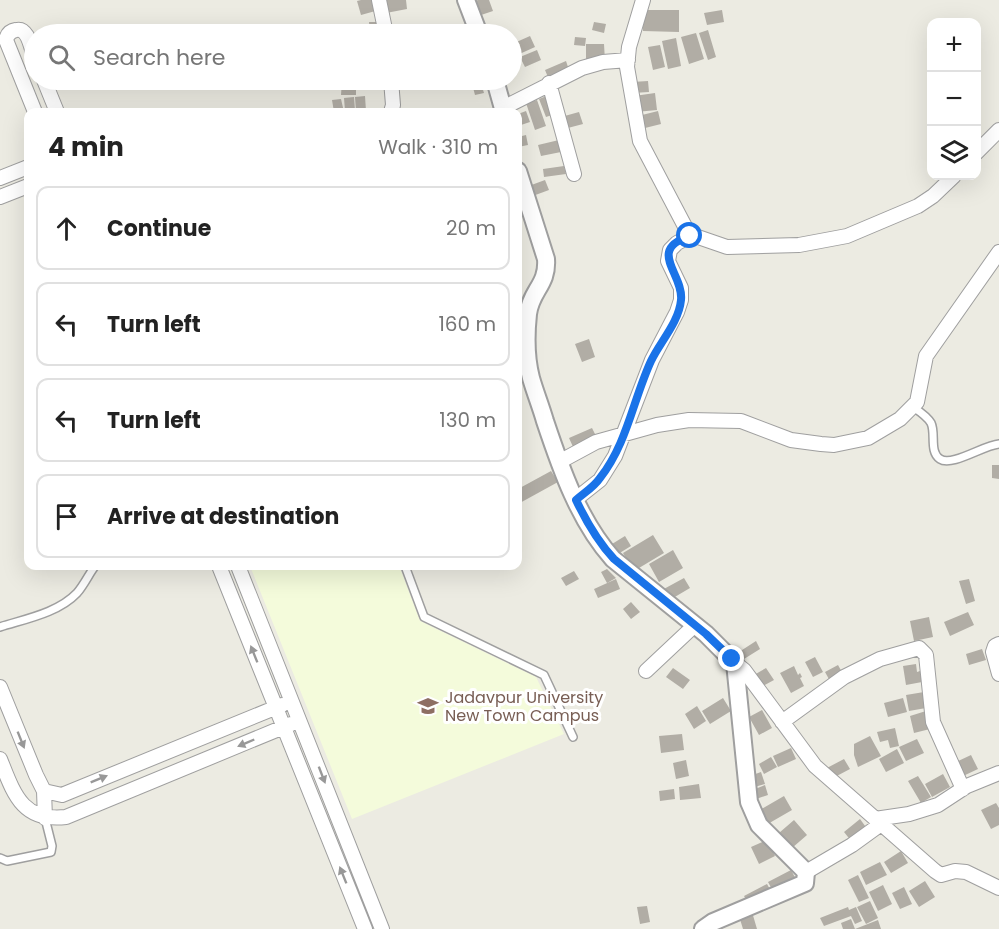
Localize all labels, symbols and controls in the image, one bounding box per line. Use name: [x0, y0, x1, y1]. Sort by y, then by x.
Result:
map controls: [927, 18, 981, 180]
button: +: [927, 18, 981, 72]
search box: [24, 24, 522, 90]
icon: search: [45, 41, 78, 74]
text: Search here: [93, 42, 226, 73]
button: −: [927, 72, 981, 126]
button: layers: [927, 126, 981, 180]
text: 4 min: [48, 129, 124, 165]
text: Walk · 310 m: [378, 133, 498, 161]
icon: ahead: [50, 212, 83, 245]
text: Continue: [107, 213, 211, 244]
text: 20 m: [446, 214, 496, 242]
route start: [676, 222, 702, 248]
icon: left: [50, 308, 83, 341]
text: Turn left: [107, 309, 201, 340]
text: 160 m: [438, 310, 496, 338]
icon: left: [50, 404, 83, 437]
text: Turn left: [107, 405, 201, 436]
text: 130 m: [439, 406, 496, 434]
icon: arrive: [50, 500, 83, 533]
text: Arrive at destination: [107, 501, 339, 532]
one-way arrow: [249, 644, 259, 662]
route end: [718, 645, 744, 671]
place label: Jadavpur University New Town Campus: [445, 686, 603, 727]
school or university icon: Jadavpur University New Town Campus: [416, 694, 440, 718]
one-way arrow: [16, 731, 26, 749]
one-way arrow: [237, 738, 255, 748]
one-way arrow: [318, 766, 327, 784]
one-way arrow: [91, 774, 109, 784]
one-way arrow: [338, 866, 347, 884]

